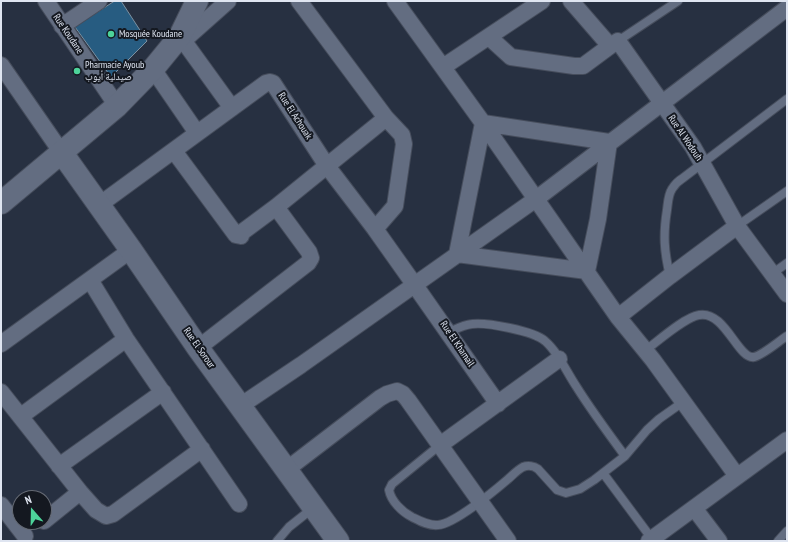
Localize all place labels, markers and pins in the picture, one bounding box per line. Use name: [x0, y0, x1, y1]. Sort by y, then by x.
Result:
place label: Mosquée Koudane: [119, 28, 182, 40]
marker: Mosquée Koudane: [106, 29, 116, 39]
place label: Pharmacie Ayoub صيدلية أيوب: [85, 59, 144, 82]
marker: Pharmacie Ayoub صيدلية أيوب: [72, 66, 82, 76]

